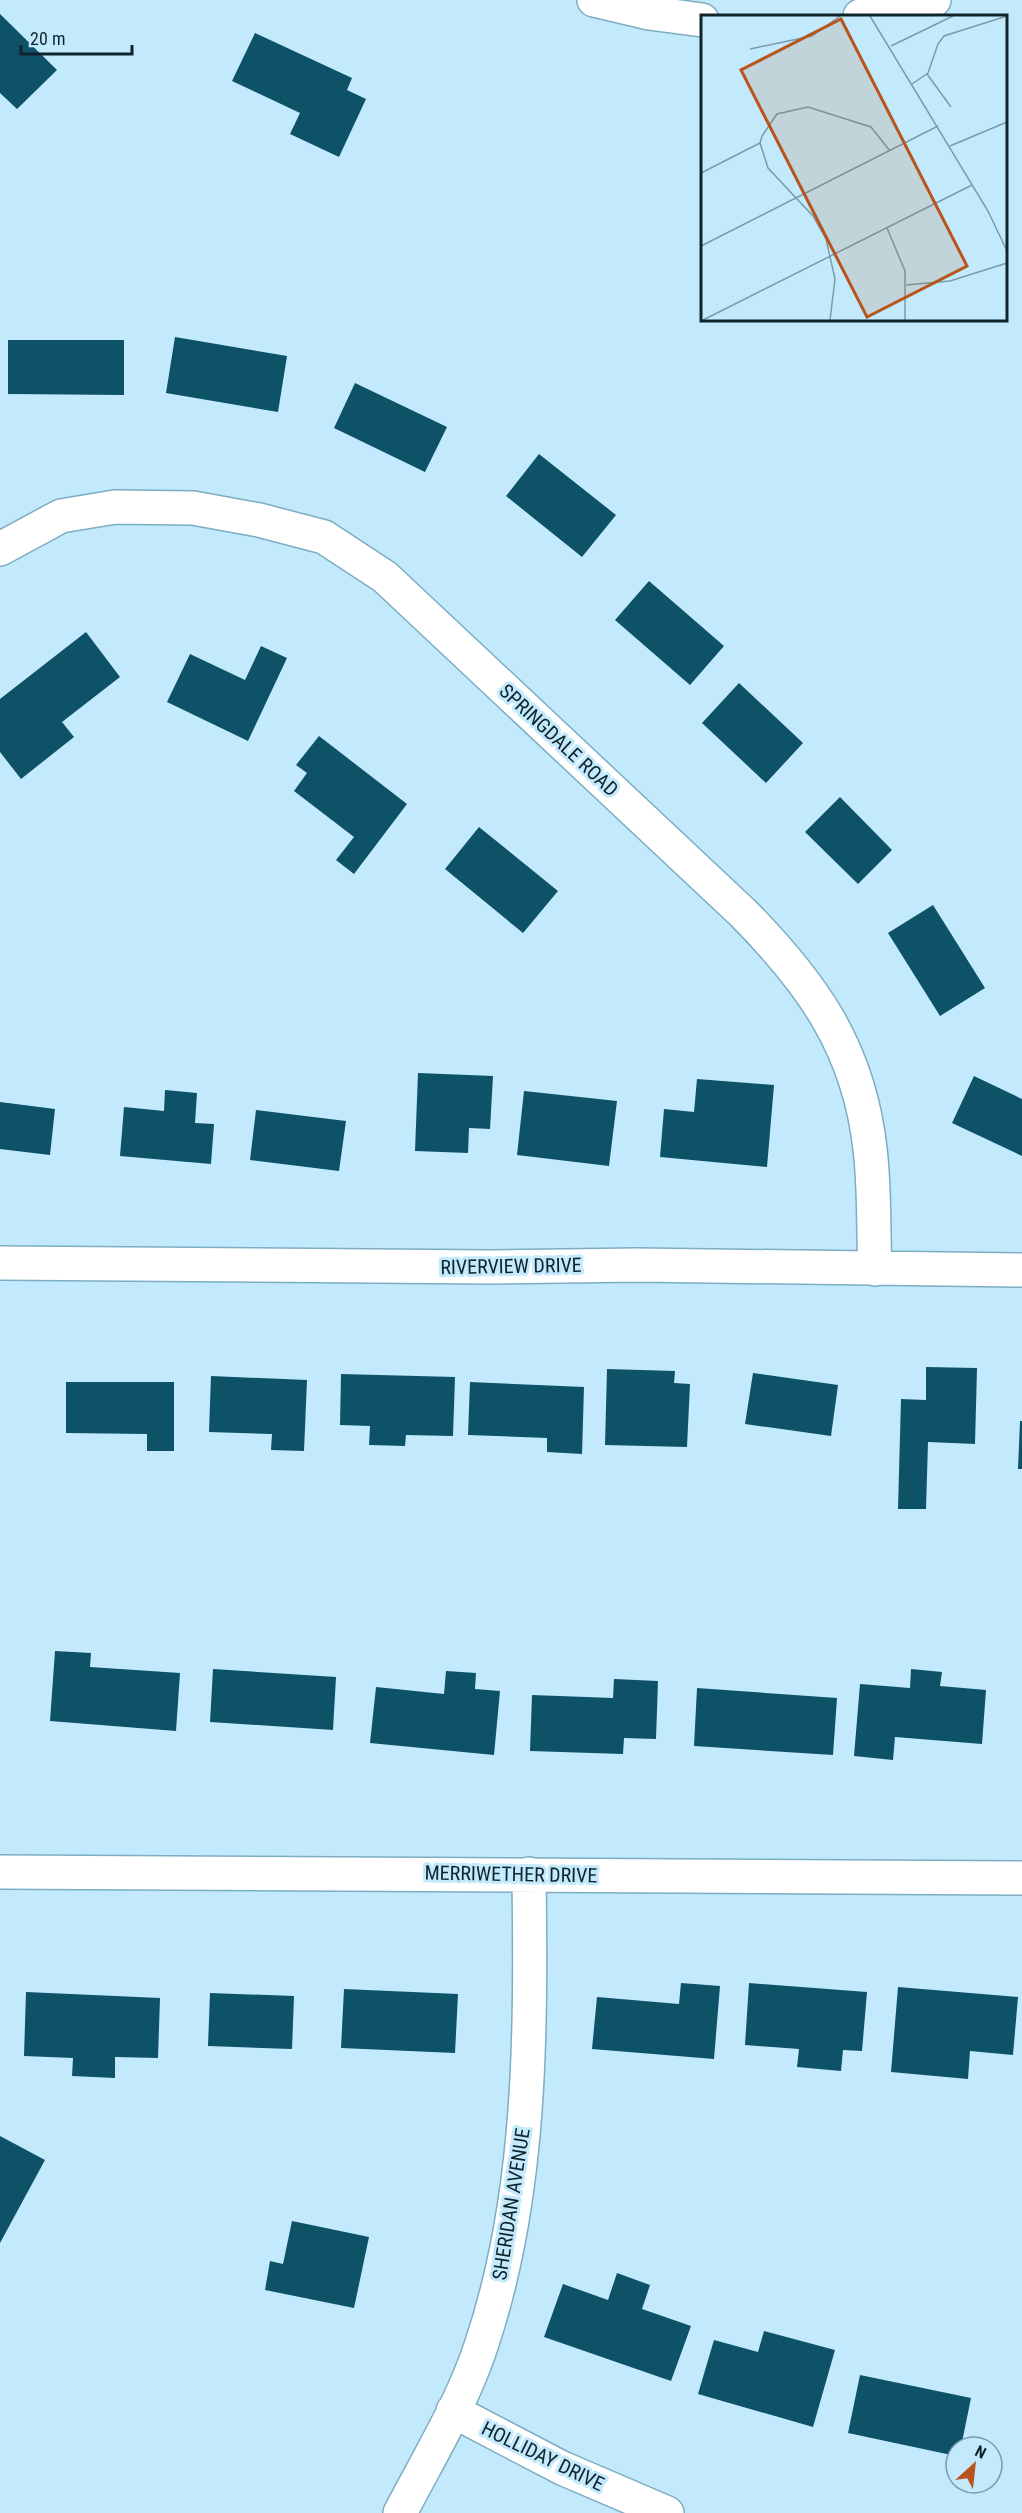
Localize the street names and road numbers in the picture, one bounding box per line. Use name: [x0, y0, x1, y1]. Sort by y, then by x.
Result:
street label: SPRINGDALE ROAD: [495, 679, 623, 801]
street label: RIVERVIEW DRIVE: [440, 1253, 582, 1279]
street label: MERRIWETHER DRIVE: [424, 1860, 598, 1888]
street label: SHERIDAN AVENUE: [487, 2126, 535, 2282]
street label: HOLLIDAY DRIVE: [478, 2416, 608, 2496]

